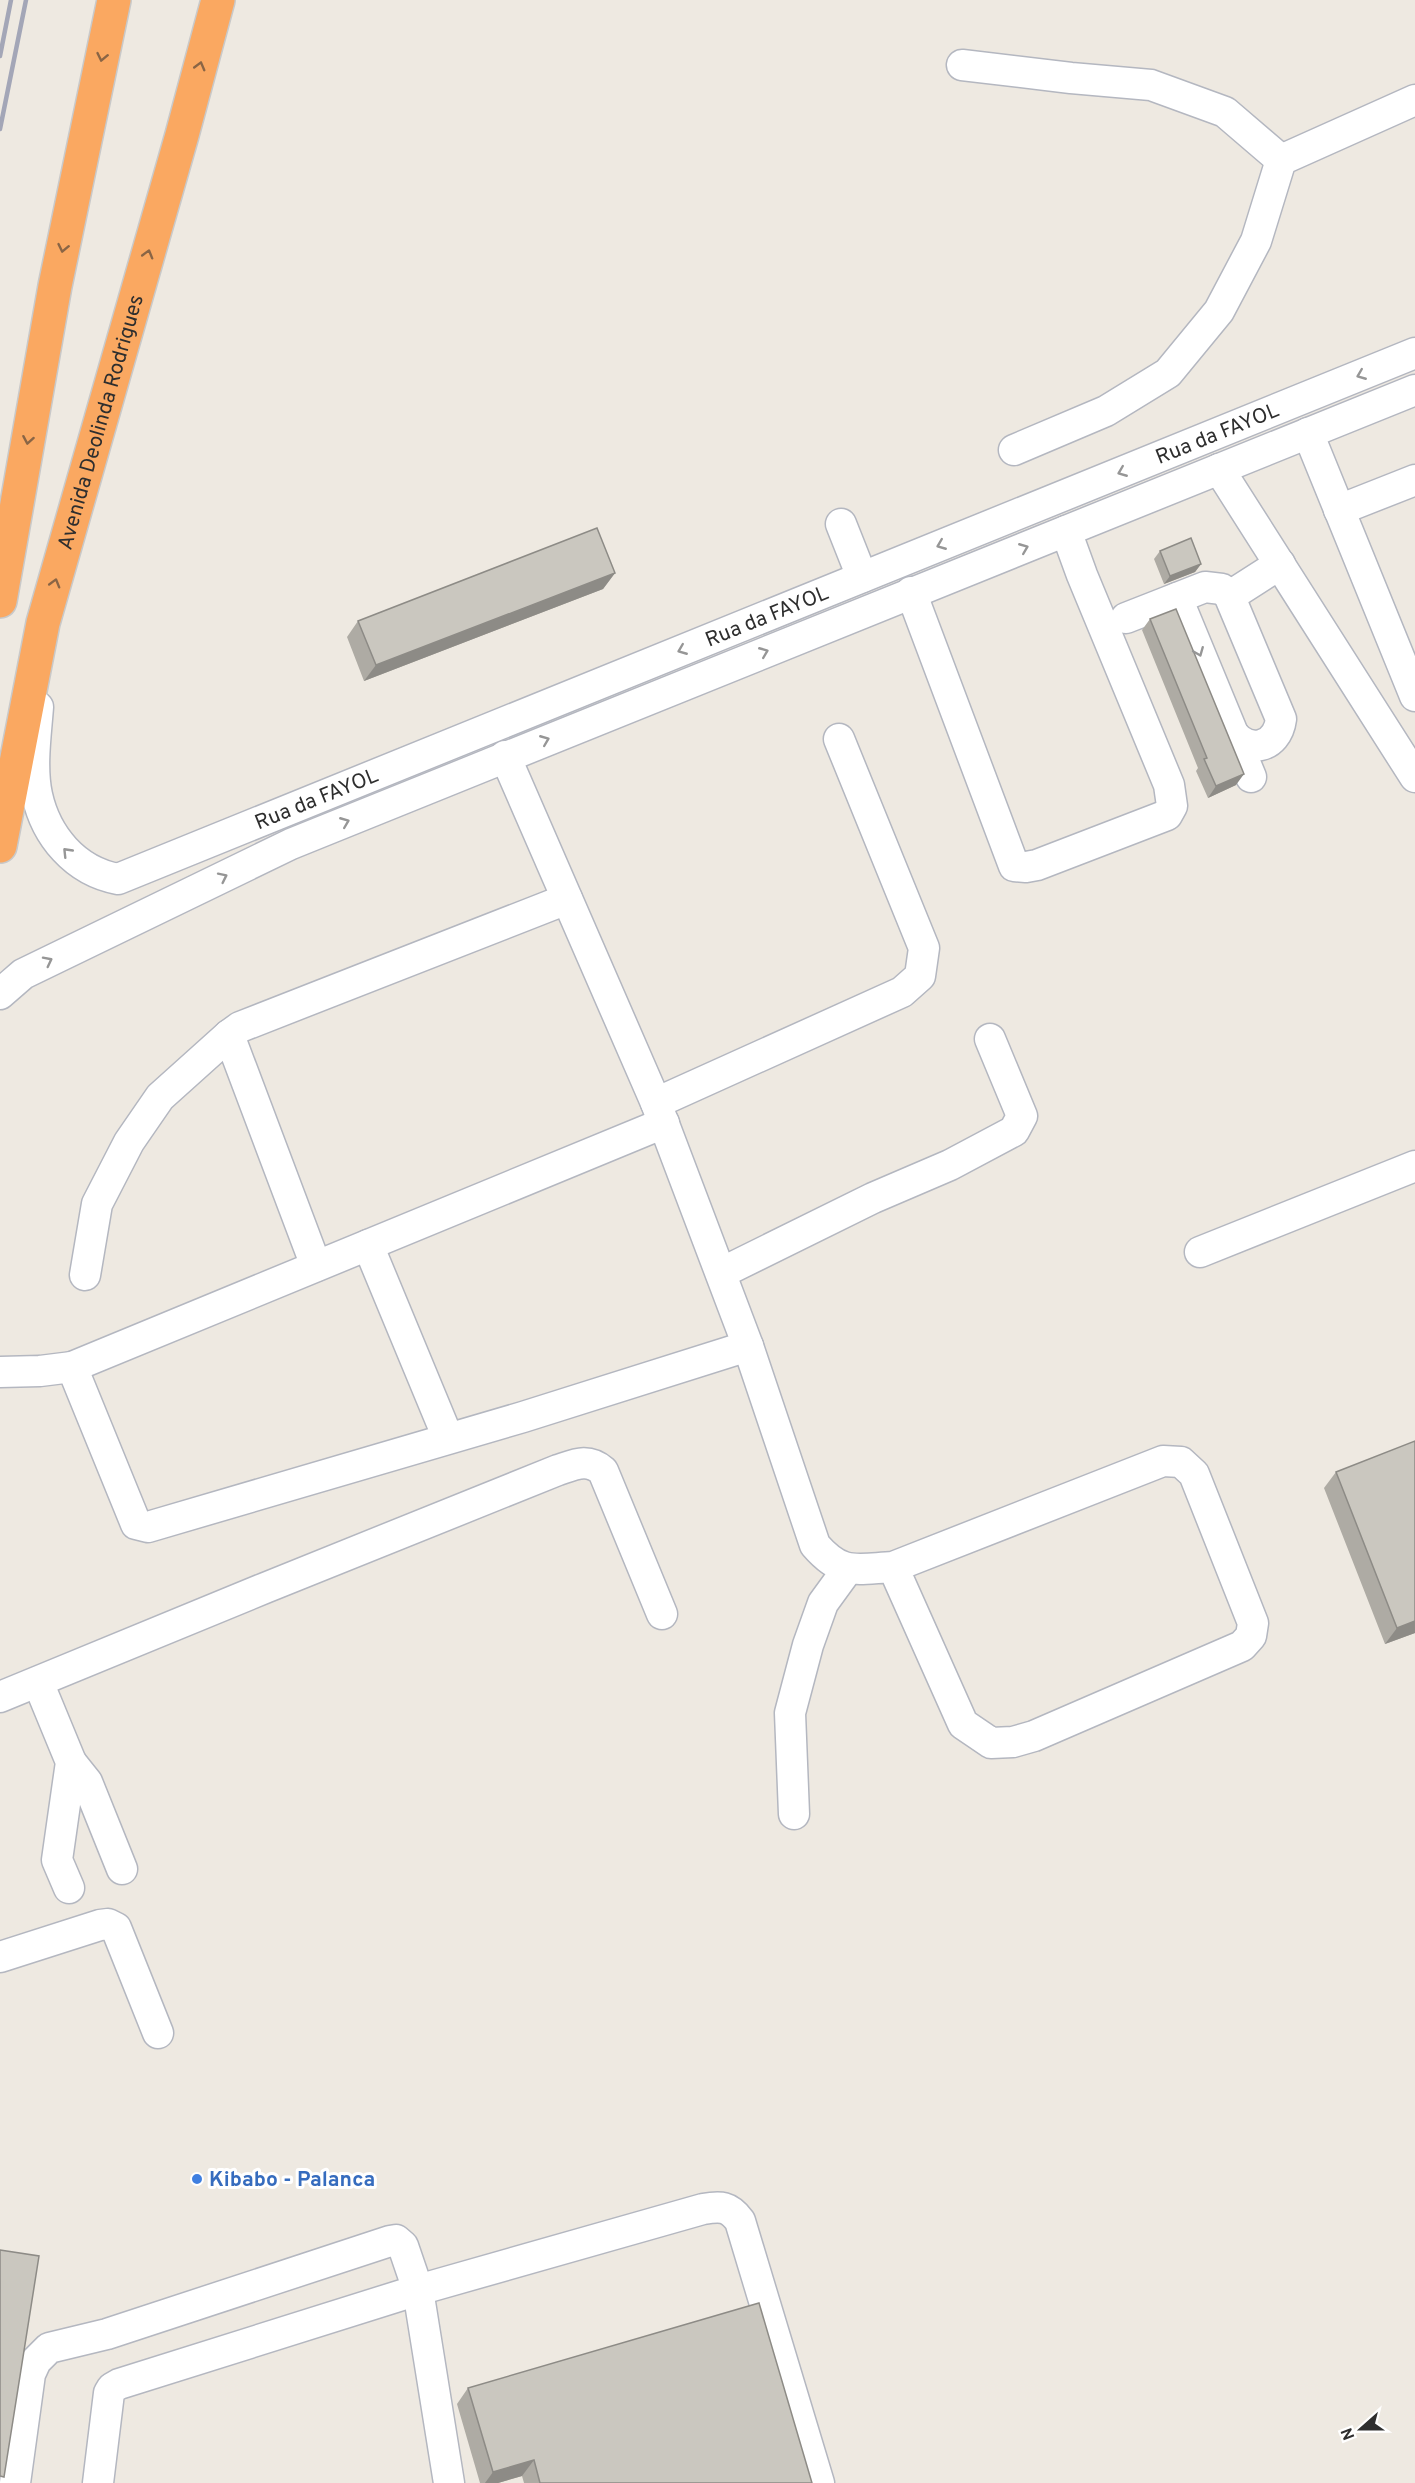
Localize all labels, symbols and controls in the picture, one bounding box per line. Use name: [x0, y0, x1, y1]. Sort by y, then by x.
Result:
one-way arrow: [96, 52, 109, 62]
one-way arrow: [193, 62, 206, 72]
one-way arrow: [57, 243, 70, 253]
one-way arrow: [141, 249, 153, 260]
street label: Avenida Deolinda Rodrigues: [53, 292, 151, 553]
one-way arrow: [1356, 368, 1367, 380]
street label: Rua da FAYOL: [1152, 397, 1284, 472]
one-way arrow: [22, 435, 35, 445]
one-way arrow: [1117, 465, 1128, 477]
one-way arrow: [936, 538, 947, 550]
one-way arrow: [1017, 543, 1028, 555]
one-way arrow: [47, 578, 60, 588]
street label: Rua da FAYOL: [702, 580, 833, 654]
one-way arrow: [678, 643, 689, 655]
one-way arrow: [1192, 646, 1204, 657]
one-way arrow: [758, 647, 769, 659]
one-way arrow: [538, 735, 549, 747]
street label: Rua da FAYOL: [251, 763, 383, 837]
one-way arrow: [338, 817, 349, 829]
one-way arrow: [64, 849, 75, 860]
one-way arrow: [217, 872, 228, 884]
one-way arrow: [41, 957, 52, 968]
place label: Kibabo - Palanca: [209, 2167, 375, 2194]
marker: Kibabo - Palanca: [190, 2172, 204, 2186]
north arrow: [1331, 2399, 1391, 2459]
text: N: [1337, 2425, 1360, 2443]

